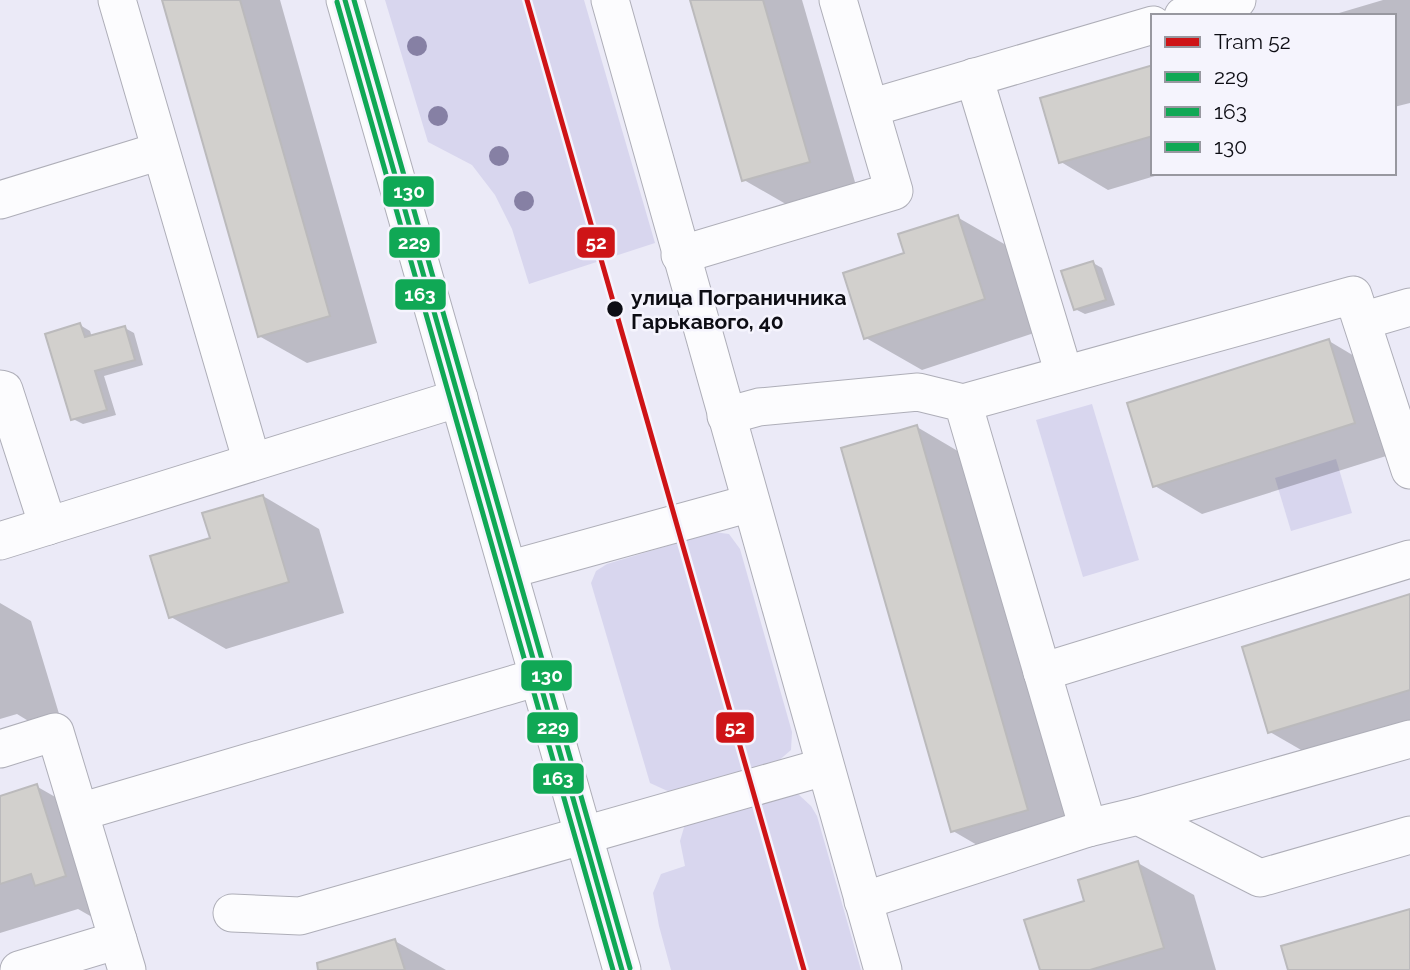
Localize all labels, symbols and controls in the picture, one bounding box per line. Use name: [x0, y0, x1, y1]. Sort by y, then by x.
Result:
legend: [1151, 14, 1396, 175]
text: Tram 52: [1214, 29, 1291, 54]
text: 229: [1214, 64, 1248, 89]
text: 163: [1214, 99, 1247, 124]
text: 130: [1214, 134, 1247, 159]
line badge: 130: [382, 175, 435, 208]
text: 130: [393, 180, 425, 202]
line badge: 229: [388, 226, 441, 259]
line badge: 52: [576, 226, 616, 259]
text: 229: [398, 231, 430, 253]
text: 52: [585, 231, 607, 253]
line badge: 163: [394, 278, 447, 311]
text: 163: [404, 283, 436, 305]
place label: улица Пограничника Гарькавого, 40: [631, 285, 847, 334]
marker: улица Пограничника Гарькавого, 40: [605, 299, 625, 319]
line badge: 130: [520, 659, 573, 692]
text: 130: [531, 664, 563, 686]
line badge: 229: [526, 711, 579, 744]
line badge: 52: [715, 711, 755, 744]
text: 229: [537, 716, 569, 738]
text: 52: [724, 716, 746, 738]
line badge: 163: [532, 762, 585, 795]
text: 163: [542, 767, 574, 789]

